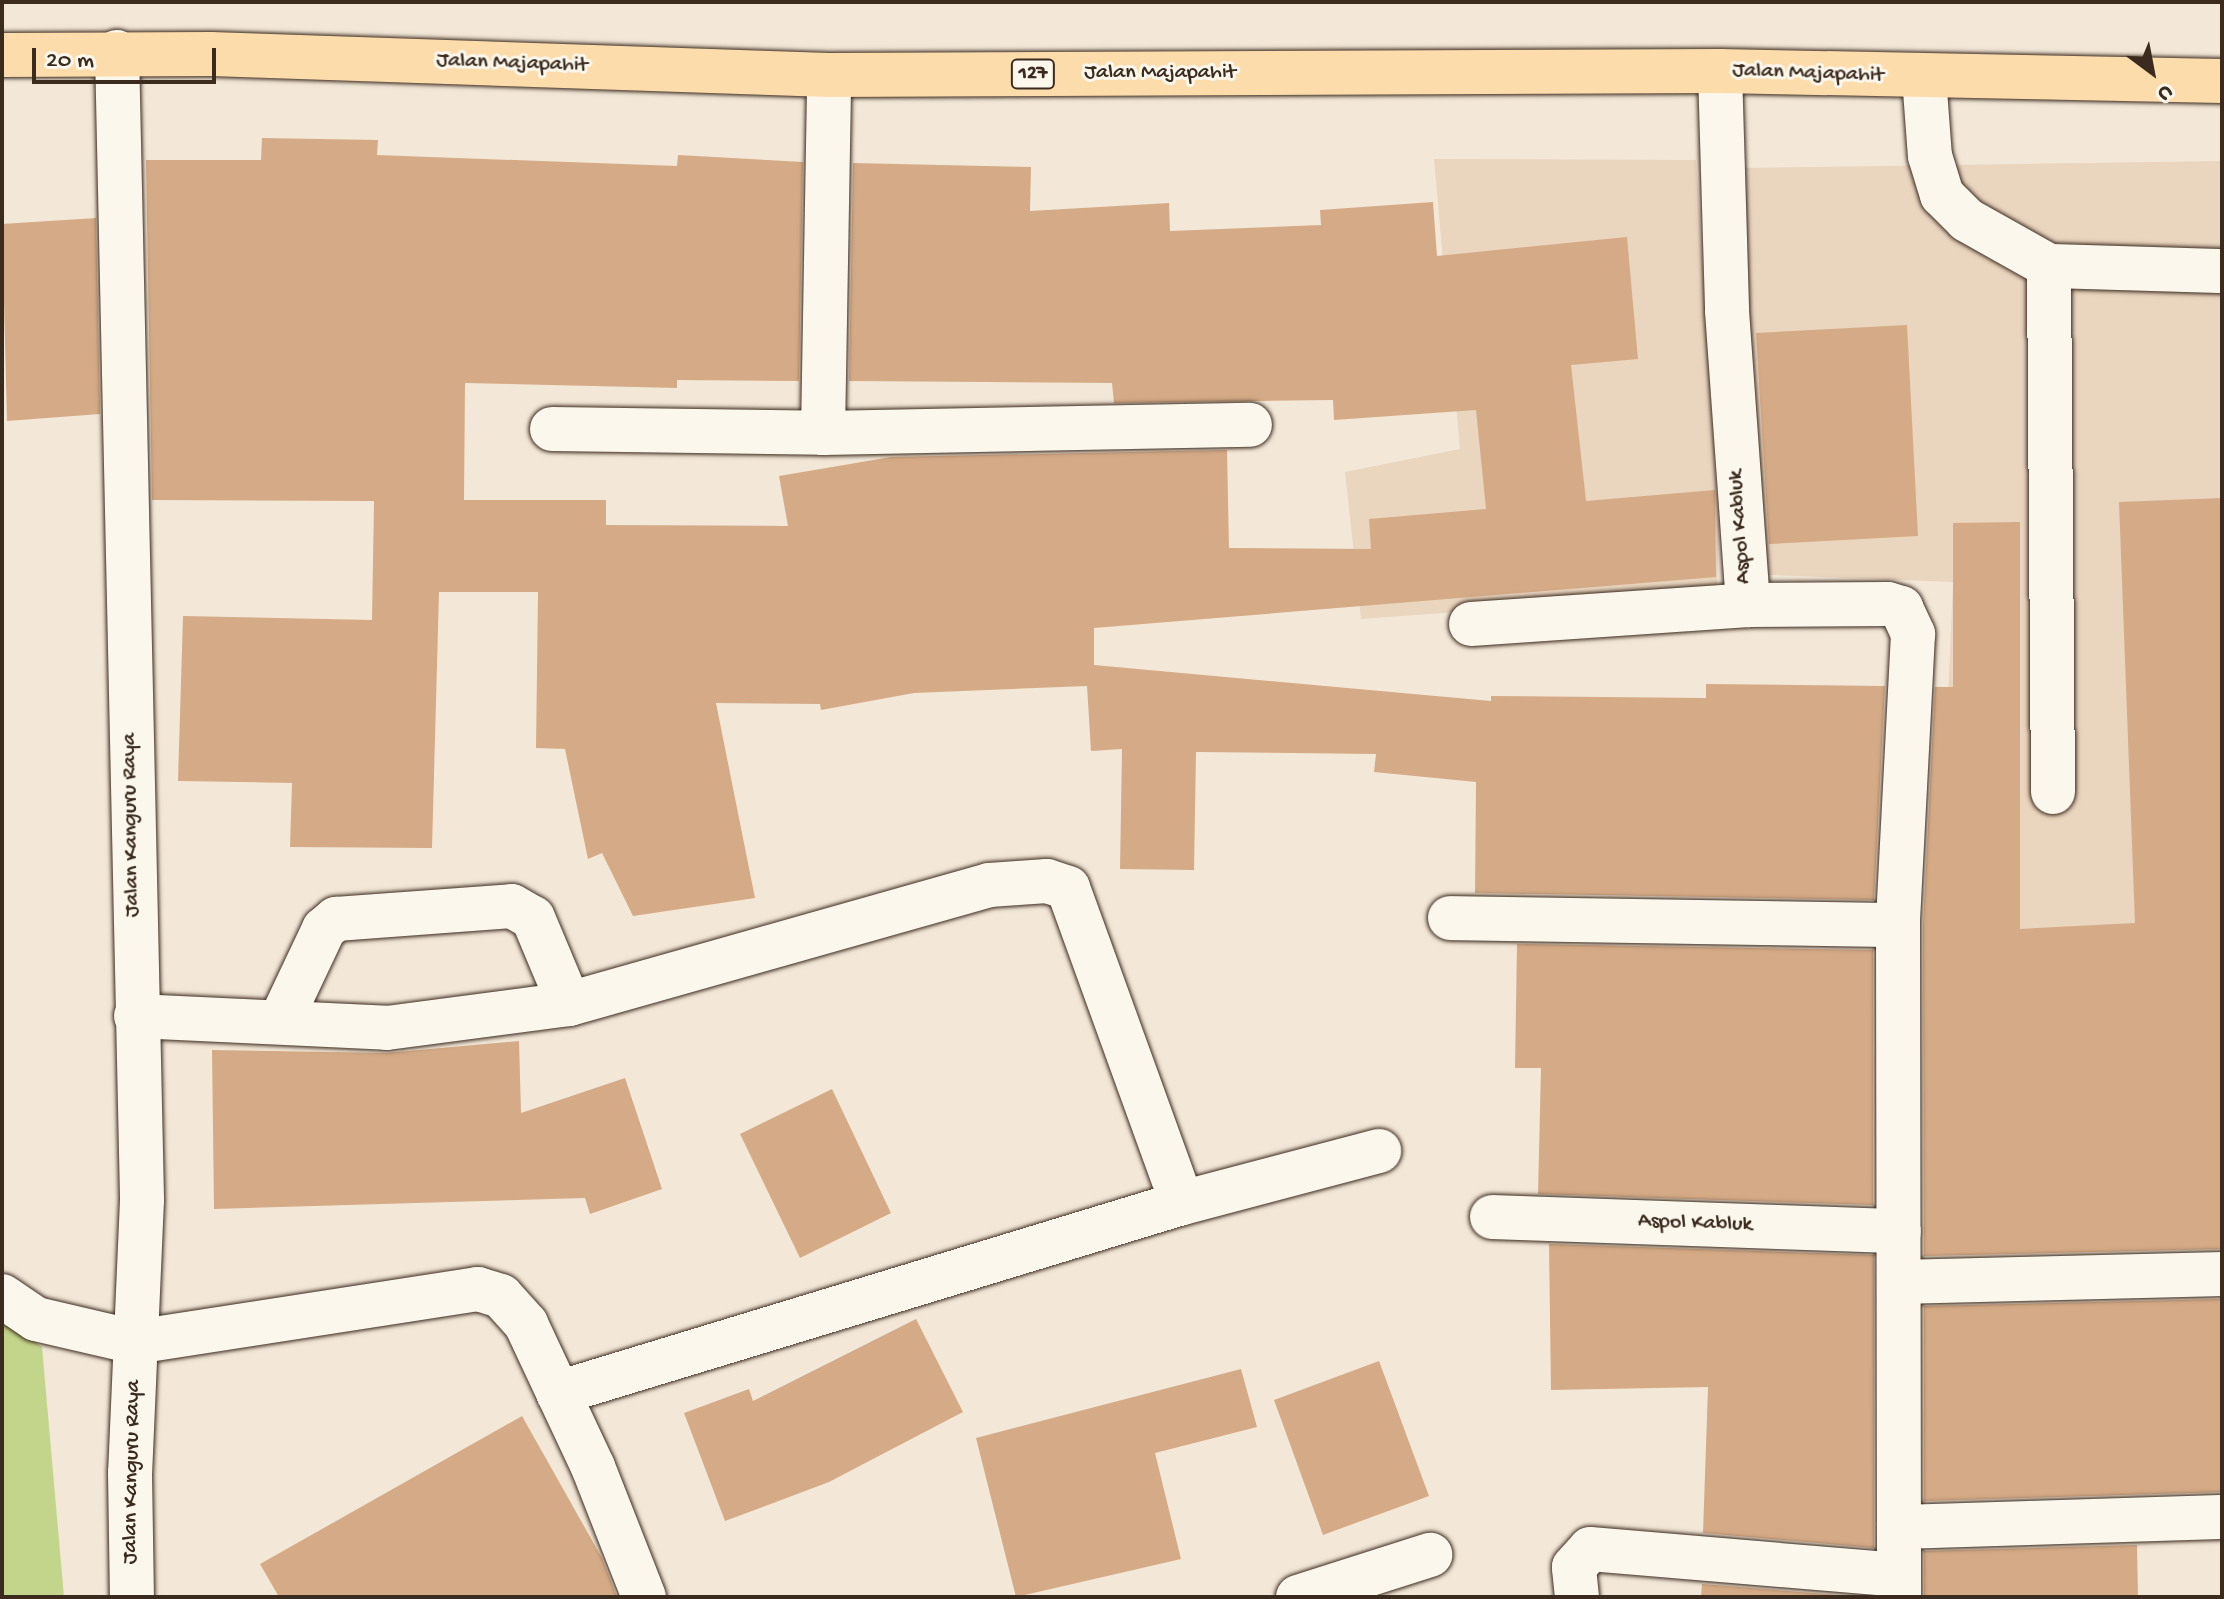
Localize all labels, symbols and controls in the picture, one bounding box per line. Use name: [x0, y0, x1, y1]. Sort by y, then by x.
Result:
scale bar: [36, 32, 220, 82]
north arrow: [2112, 32, 2192, 112]
text: 20 m: [46, 47, 94, 76]
street label: Jalan Majapahit: [436, 48, 588, 80]
road number: 127: [1009, 58, 1057, 90]
street label: Jalan Majapahit: [1732, 58, 1884, 90]
street label: Jalan Majapahit: [1084, 61, 1236, 87]
text: U: [2152, 78, 2177, 107]
street label: Aspol Kabluk: [1724, 469, 1758, 585]
street label: Jalan Kanguru Raya: [117, 733, 147, 917]
street label: Aspol Kabluk: [1637, 1209, 1753, 1239]
street label: Jalan Kanguru Raya: [118, 1380, 148, 1564]

